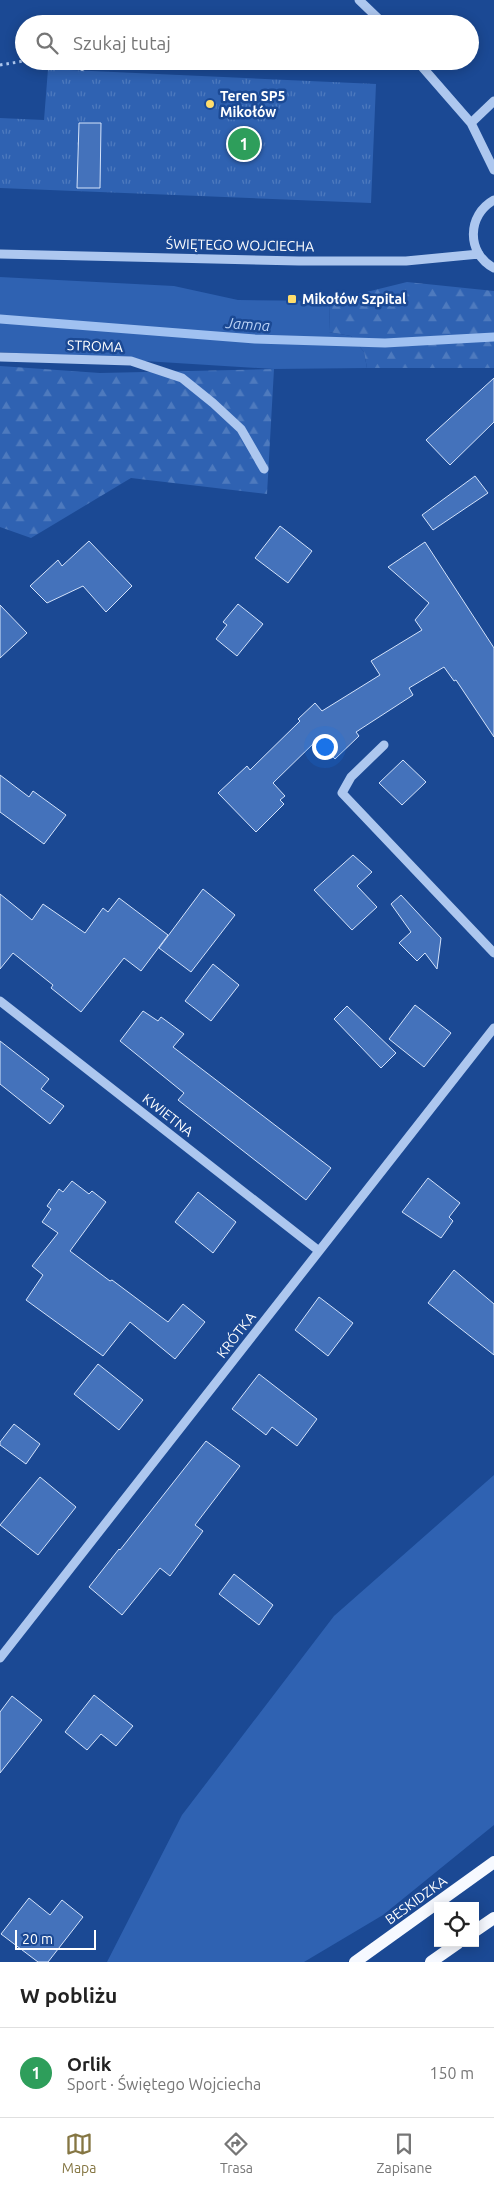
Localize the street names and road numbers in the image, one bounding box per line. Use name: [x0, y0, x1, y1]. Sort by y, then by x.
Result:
street label: ŚWIĘTEGO WOJCIECHA: [166, 235, 314, 254]
street label: STROMA: [67, 337, 123, 355]
street label: KWIETNA: [139, 1090, 197, 1140]
street label: KRÓTKA: [212, 1308, 259, 1361]
street label: BESKIDZKA: [382, 1872, 450, 1928]

